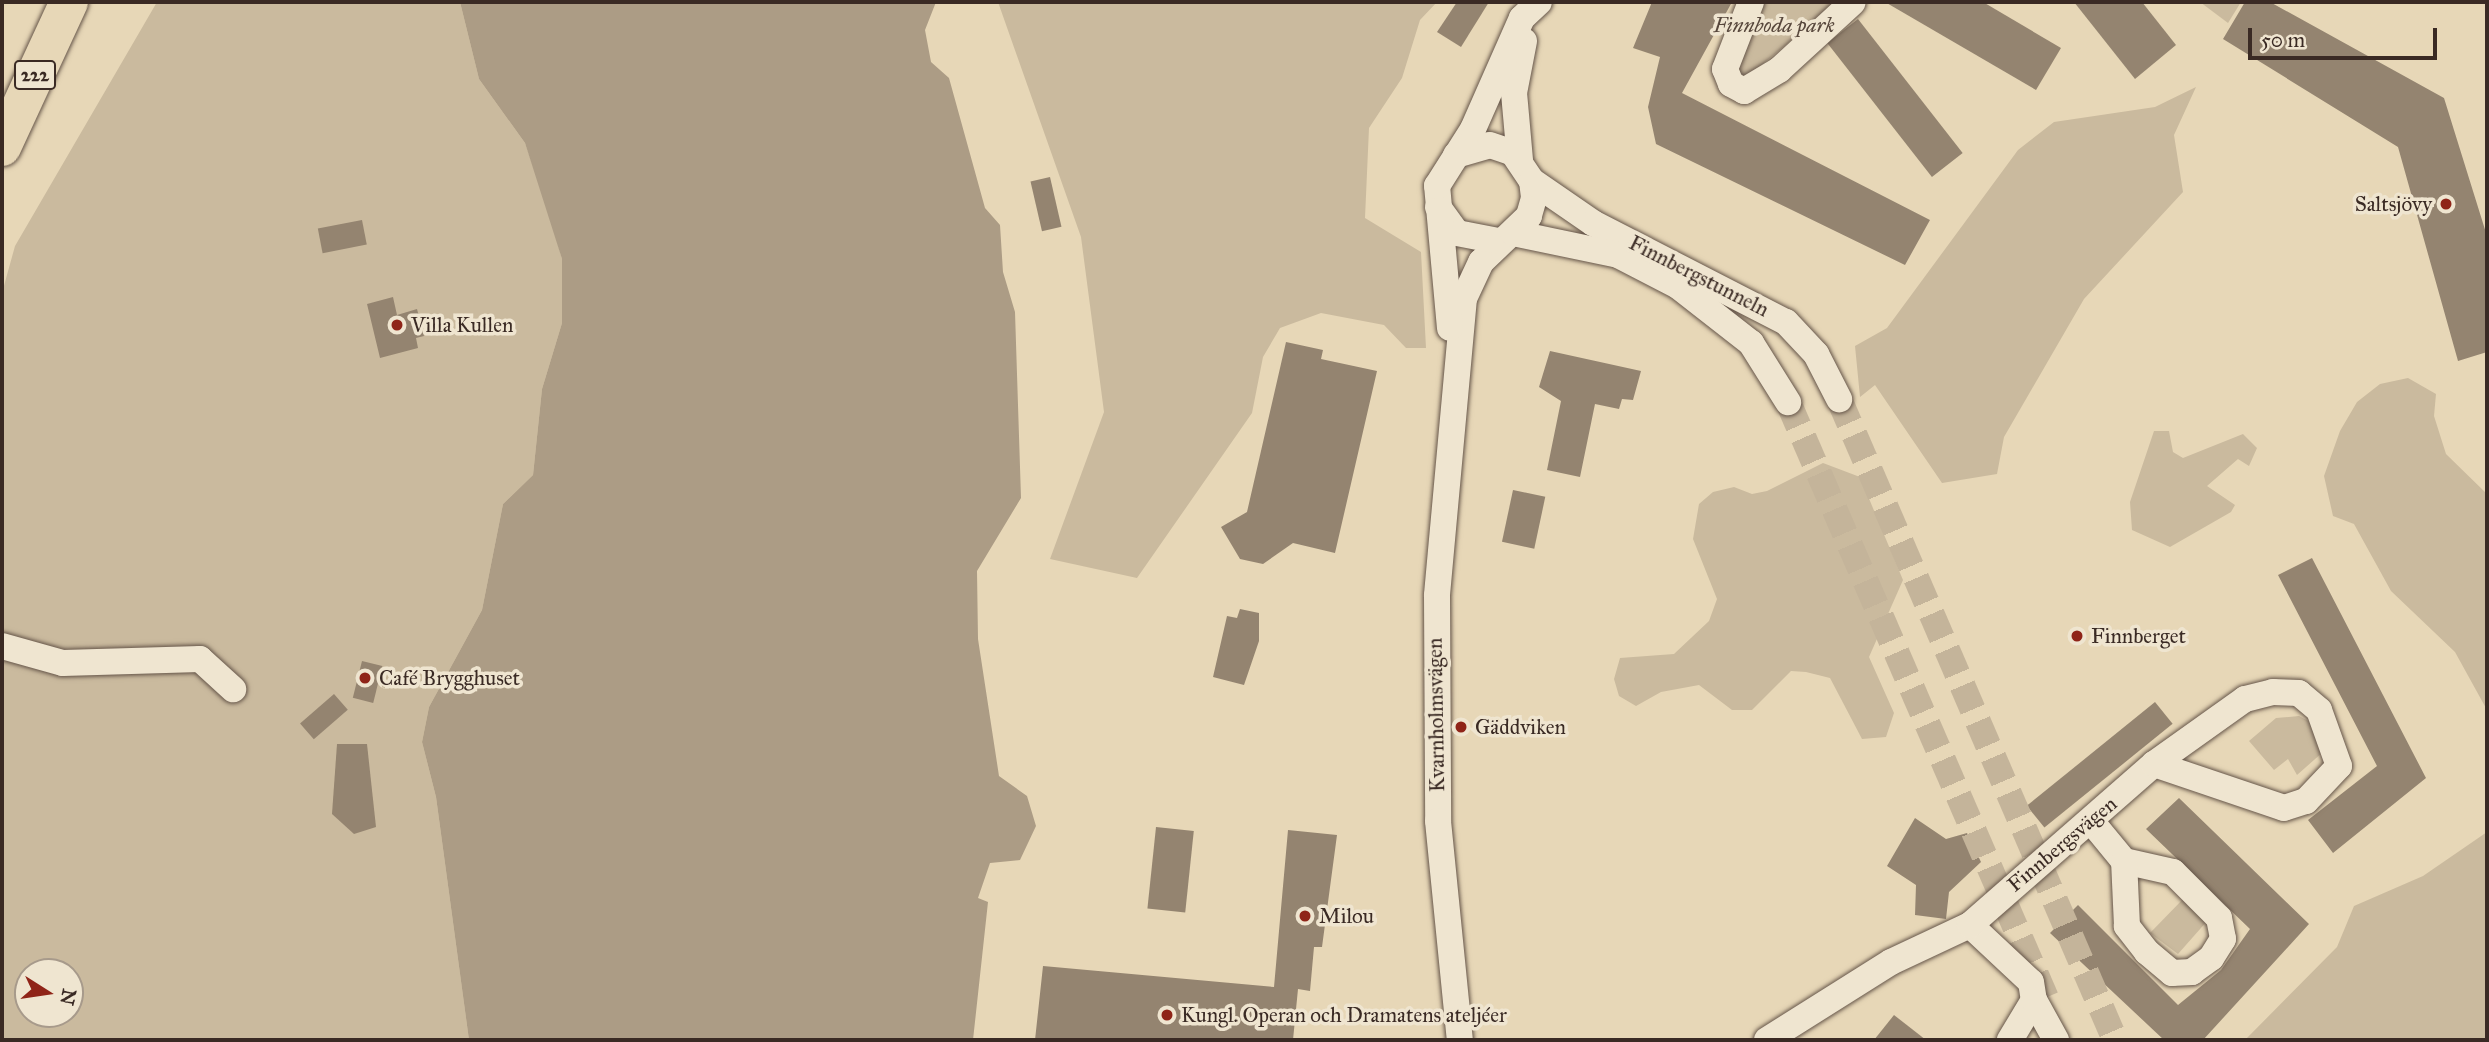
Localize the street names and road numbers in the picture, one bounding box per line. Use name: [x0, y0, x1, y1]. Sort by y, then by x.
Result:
road number: 222: [14, 60, 56, 90]
street label: Finnbergstunneln: [1625, 230, 1773, 322]
street label: Kvarnholmsvägen: [1422, 638, 1450, 792]
street label: Finnbergsvägen: [2002, 791, 2122, 897]

